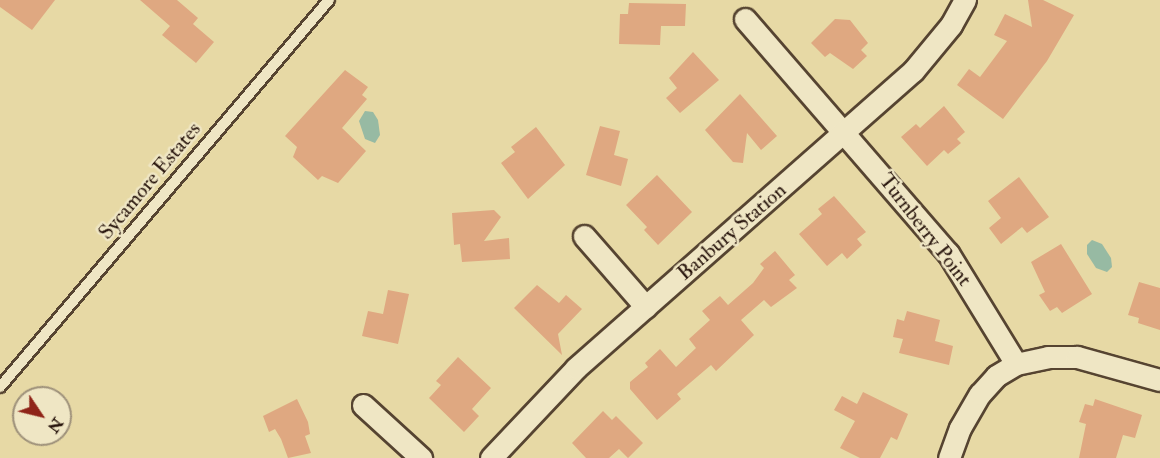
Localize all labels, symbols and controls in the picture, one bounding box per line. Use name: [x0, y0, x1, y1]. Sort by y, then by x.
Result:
street label: Sycamore Estates: [94, 117, 206, 245]
street label: Turnberry Point: [873, 169, 977, 291]
street label: Banbury Station: [672, 178, 792, 286]
north arrow: [12, 386, 72, 446]
text: N: [43, 414, 67, 437]

